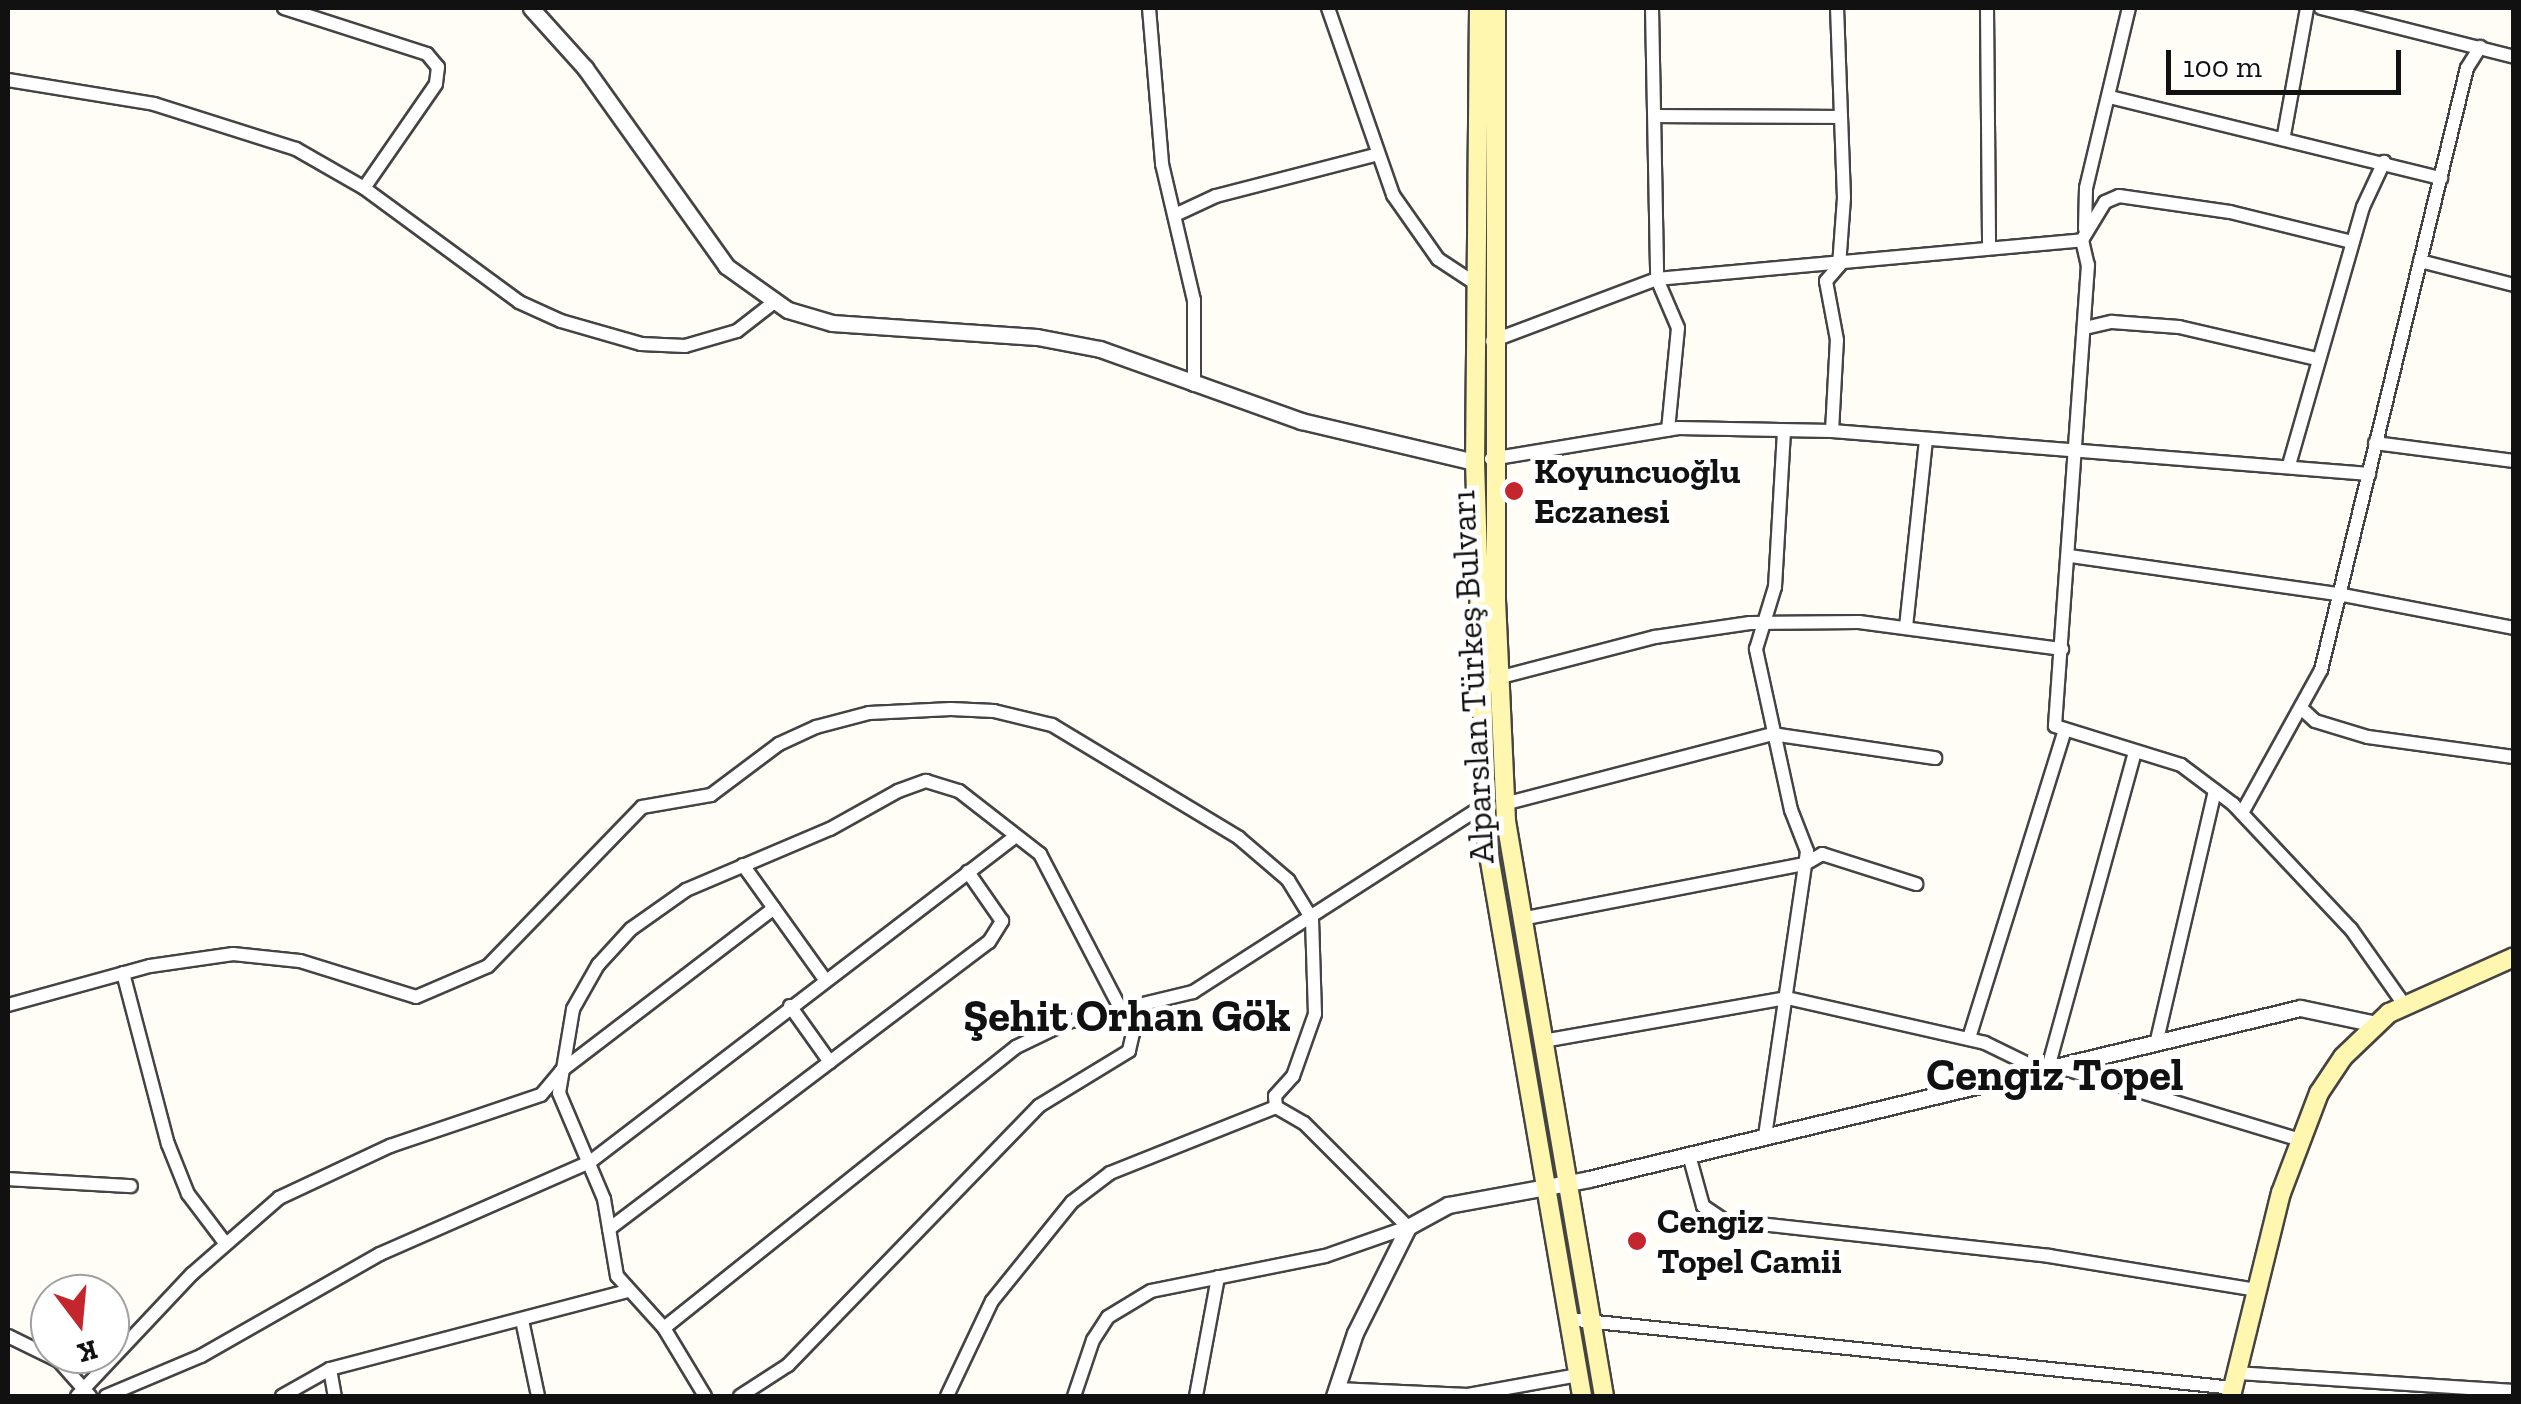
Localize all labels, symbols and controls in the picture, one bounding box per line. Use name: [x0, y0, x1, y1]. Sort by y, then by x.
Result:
scale bar: [2171, 30, 2406, 92]
text: 100 m: [2183, 49, 2262, 85]
place label: Koyuncuoğlu Eczanesi: [1534, 450, 1741, 532]
marker: Koyuncuoğlu Eczanesi: [1503, 480, 1525, 502]
street label: Alparslan Türkeş Bulvarı: [1441, 489, 1503, 865]
district label: Şehit Orhan Gök: [963, 990, 1291, 1044]
district label: Cengiz Topel: [1926, 1049, 2184, 1103]
place label: Cengiz Topel Camii: [1657, 1200, 1842, 1282]
marker: Cengiz Topel Camii: [1626, 1230, 1648, 1252]
north arrow: [30, 1274, 130, 1374]
text: K: [74, 1333, 101, 1370]

